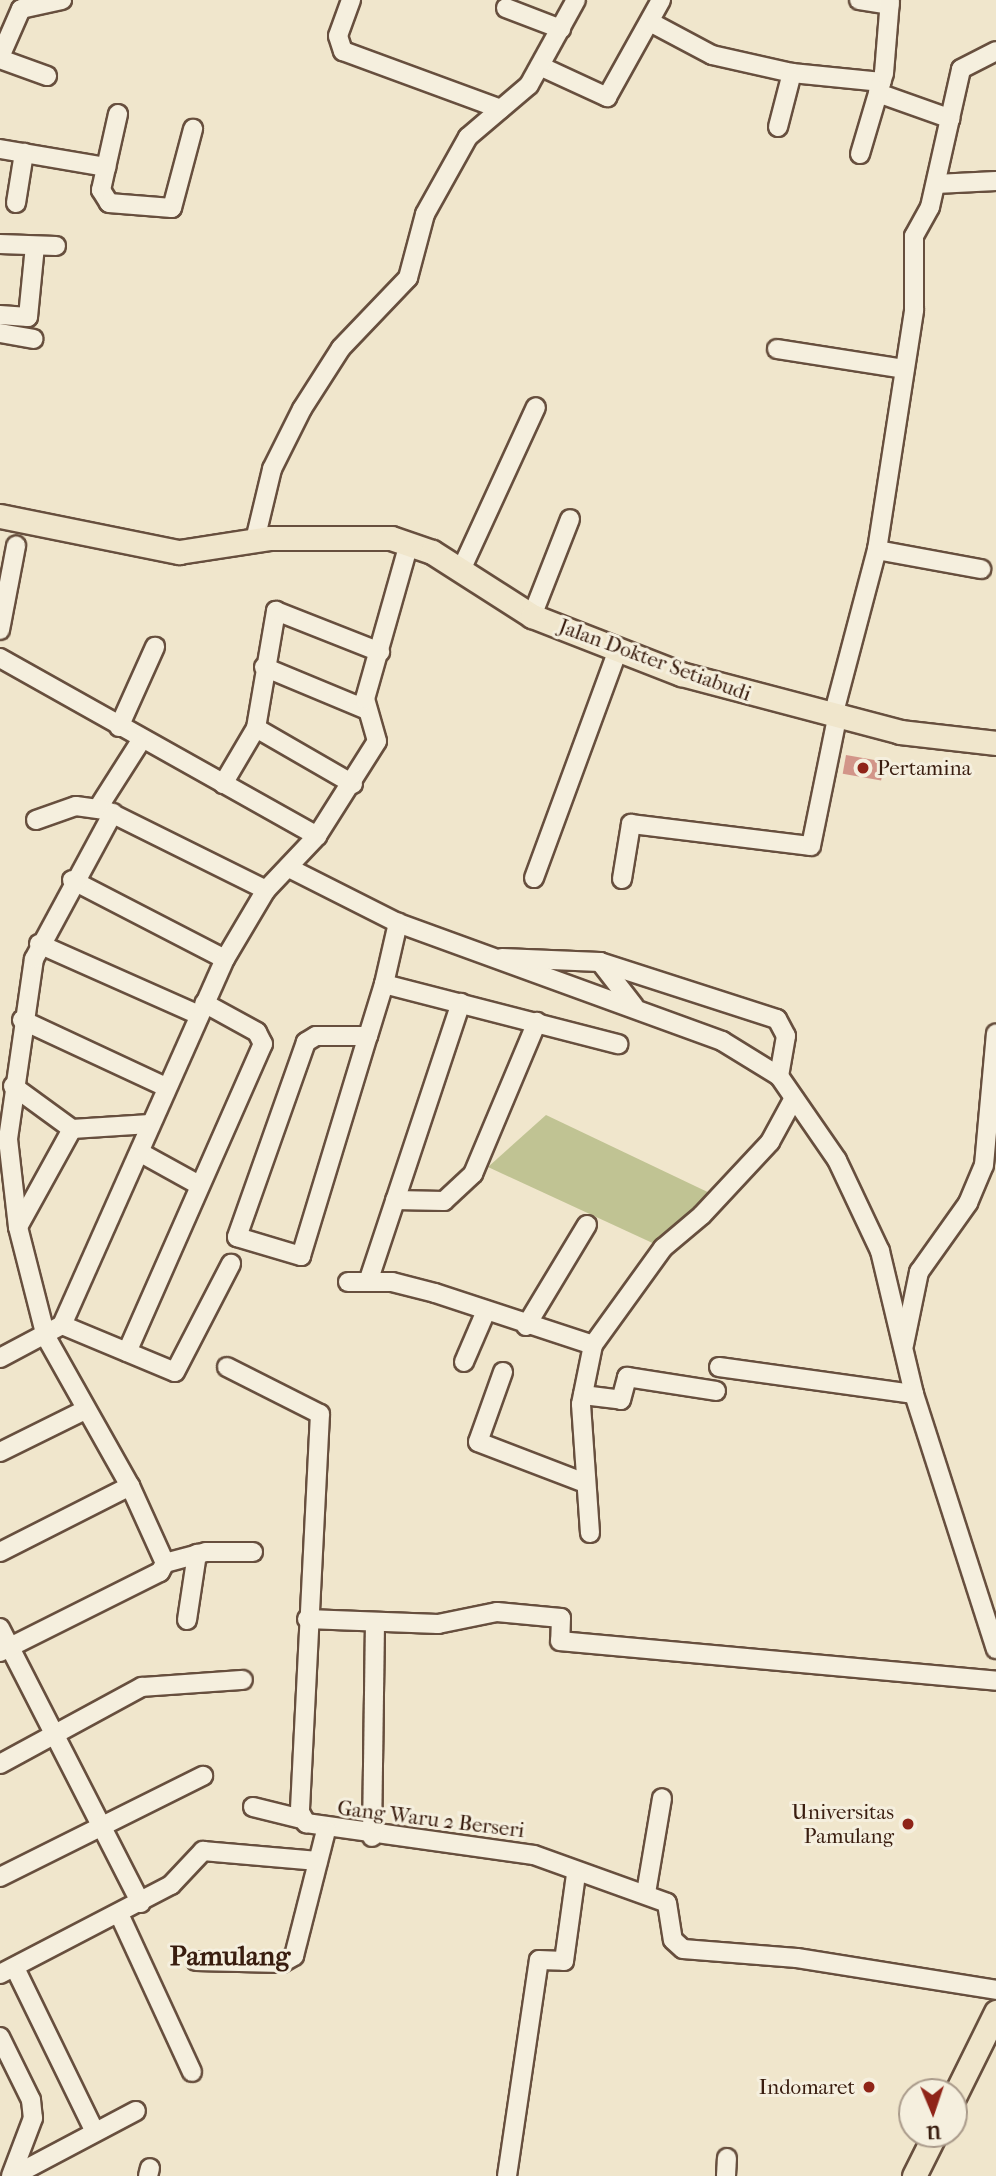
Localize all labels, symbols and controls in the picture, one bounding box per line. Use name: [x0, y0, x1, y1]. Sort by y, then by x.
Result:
street label: Jalan Dokter Setiabudi: [555, 613, 755, 707]
place label: Pertamina: [877, 755, 971, 781]
marker: Pertamina: [855, 760, 871, 776]
street label: Gang Waru 2 Berseri: [336, 1795, 526, 1843]
place label: Universitas Pamulang: [791, 1799, 894, 1849]
marker: Universitas Pamulang: [900, 1816, 916, 1832]
district label: Pamulang: [170, 1939, 290, 1973]
place label: Indomaret: [759, 2074, 855, 2100]
north arrow: [898, 2078, 968, 2148]
marker: Indomaret: [861, 2079, 877, 2095]
text: U: [926, 2121, 941, 2143]

